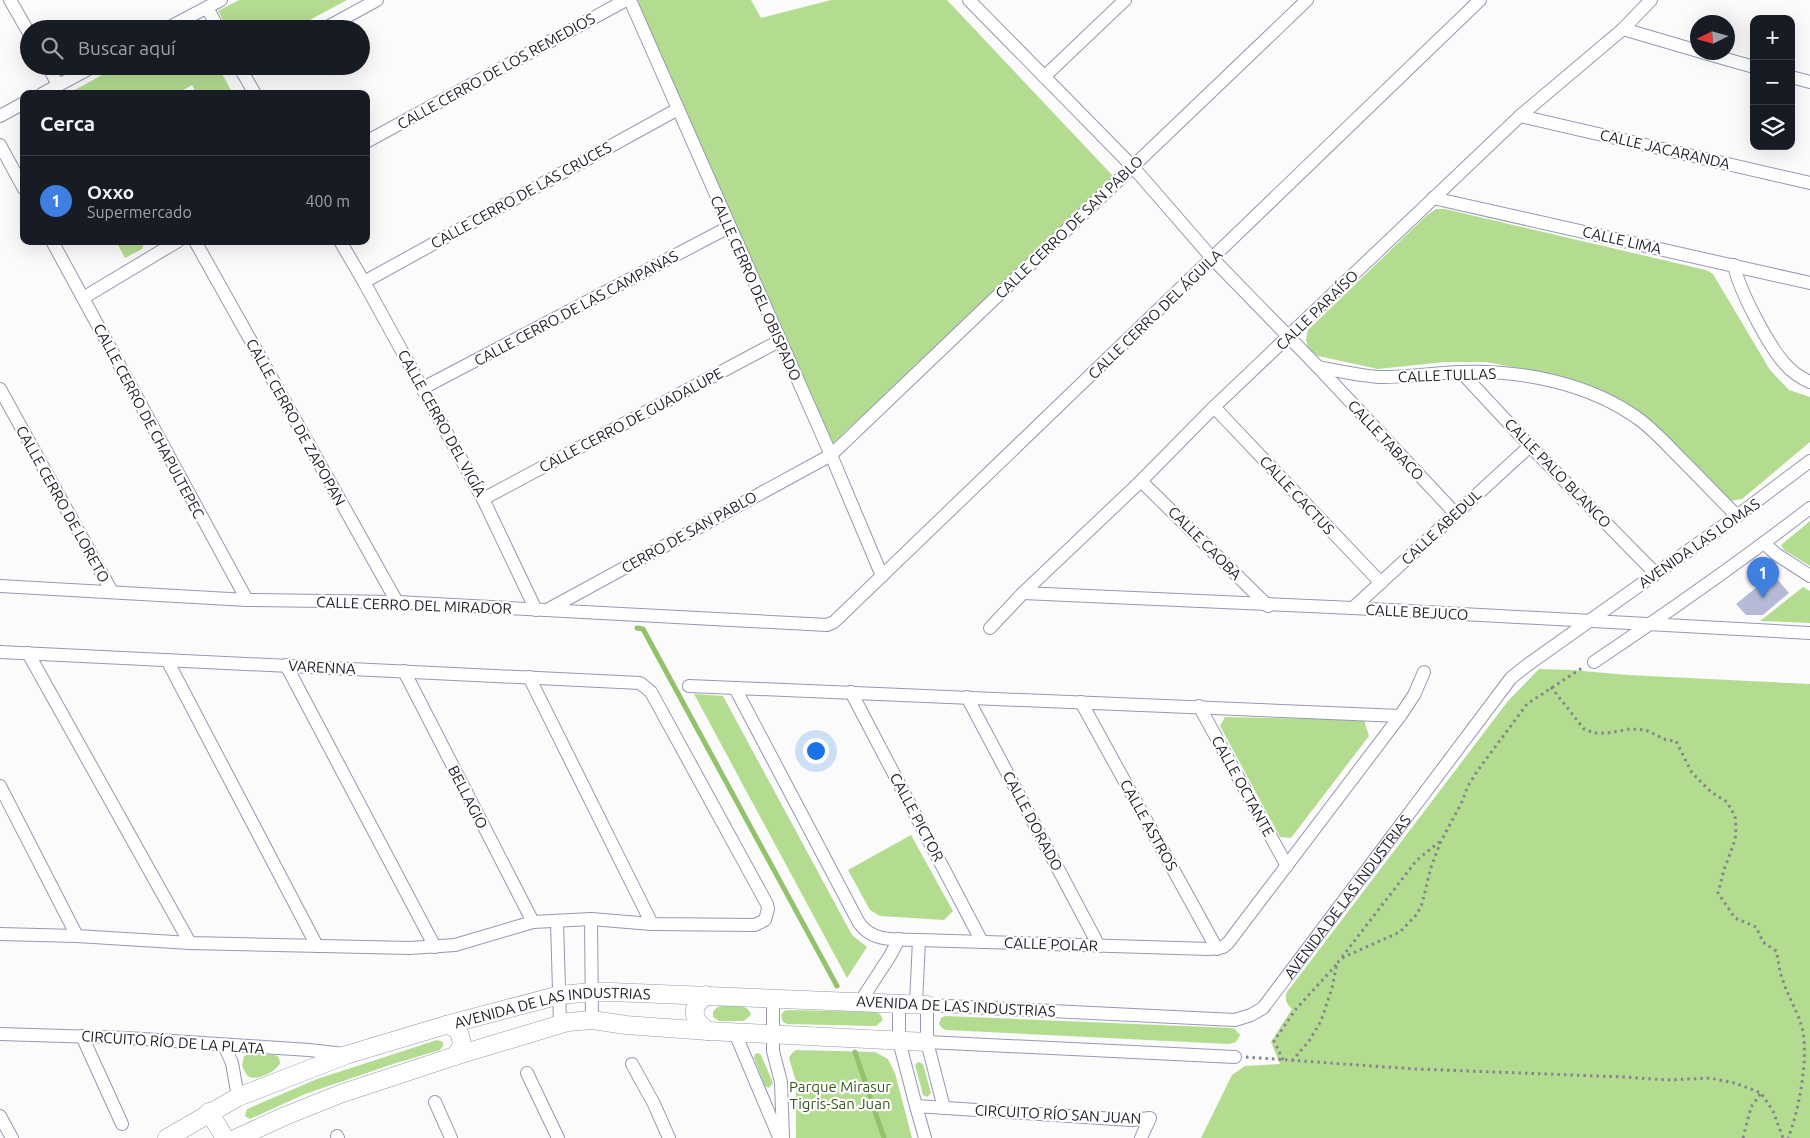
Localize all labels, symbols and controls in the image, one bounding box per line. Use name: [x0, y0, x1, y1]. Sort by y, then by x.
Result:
street label: CALLE CERRO DE LOS REMEDIOS: [394, 9, 598, 133]
north arrow: [1690, 15, 1735, 60]
map controls: [1750, 15, 1795, 150]
button: +: [1750, 15, 1795, 60]
search box: [20, 20, 370, 75]
icon: search: [38, 34, 66, 62]
text: Buscar aquí: [78, 37, 176, 59]
button: −: [1750, 60, 1795, 105]
button: layers: [1750, 105, 1795, 150]
text: Cerca: [40, 111, 95, 135]
street label: CALLE JACARANDA: [1598, 126, 1732, 172]
street label: CALLE CERRO DE LAS CRUCES: [428, 138, 614, 252]
street label: CALLE CERRO DE SAN PABLO: [992, 152, 1146, 302]
text: Oxxo: [87, 181, 134, 203]
text: 1: [51, 192, 61, 210]
text: 400 m: [305, 192, 350, 210]
street label: CALLE CERRO DEL OBISPADO: [707, 193, 805, 383]
text: Supermercado: [87, 203, 192, 221]
street label: CALLE LIMA: [1581, 223, 1663, 257]
street label: CALLE CERRO DEL ÁGUILA: [1085, 245, 1226, 382]
street label: CALLE CERRO DE LAS CAMPANAS: [471, 247, 681, 369]
street label: CALLE PARAÍSO: [1272, 267, 1362, 353]
street label: CALLE CERRO DE CHAPULTEPEC: [90, 321, 208, 521]
street label: CALLE CERRO DE ZAPOPAN: [243, 336, 349, 508]
street label: CALLE CERRO DEL VIGÍA: [395, 347, 489, 499]
street label: CALLE CERRO DE GUADALUPE: [536, 364, 726, 476]
street label: CALLE TULLAS: [1397, 365, 1497, 385]
street label: CALLE TABACO: [1345, 396, 1427, 484]
street label: CALLE PALO BLANCO: [1501, 415, 1615, 531]
street label: CALLE CERRO DE LORETO: [13, 423, 113, 585]
street label: CALLE CACTUS: [1256, 452, 1338, 538]
street label: CALLE ABEDUL: [1398, 486, 1485, 568]
street label: CERRO DE SAN PABLO: [618, 488, 760, 576]
street label: AVENIDA LAS LOMAS: [1635, 495, 1763, 591]
street label: CALLE CAOBA: [1165, 503, 1245, 583]
pin: 1: [1747, 557, 1779, 598]
street label: CALLE CERRO DEL MIRADOR: [316, 593, 512, 617]
street label: CALLE BEJUCO: [1365, 601, 1469, 623]
street label: VARENNA: [288, 657, 356, 677]
street label: CALLE OCTANTE: [1208, 733, 1278, 839]
your location: [803, 738, 829, 764]
street label: BELLAGIO: [445, 763, 491, 831]
street label: CALLE DORADO: [1000, 768, 1066, 874]
street label: CALLE PICTOR: [887, 770, 947, 864]
street label: CALLE ASTROS: [1117, 777, 1181, 874]
street label: AVENIDA DE LAS INDUSTRIAS: [1280, 811, 1414, 981]
street label: CALLE POLAR: [1004, 934, 1098, 954]
street label: AVENIDA DE LAS INDUSTRIAS: [452, 983, 651, 1031]
street label: AVENIDA DE LAS INDUSTRIAS: [856, 992, 1056, 1020]
street label: CIRCUITO RÍO DE LA PLATA: [81, 1027, 266, 1057]
park label: Parque Mirasur Tigris-San Juan: [789, 1078, 891, 1112]
street label: CIRCUITO RÍO SAN JUAN: [974, 1101, 1142, 1127]

